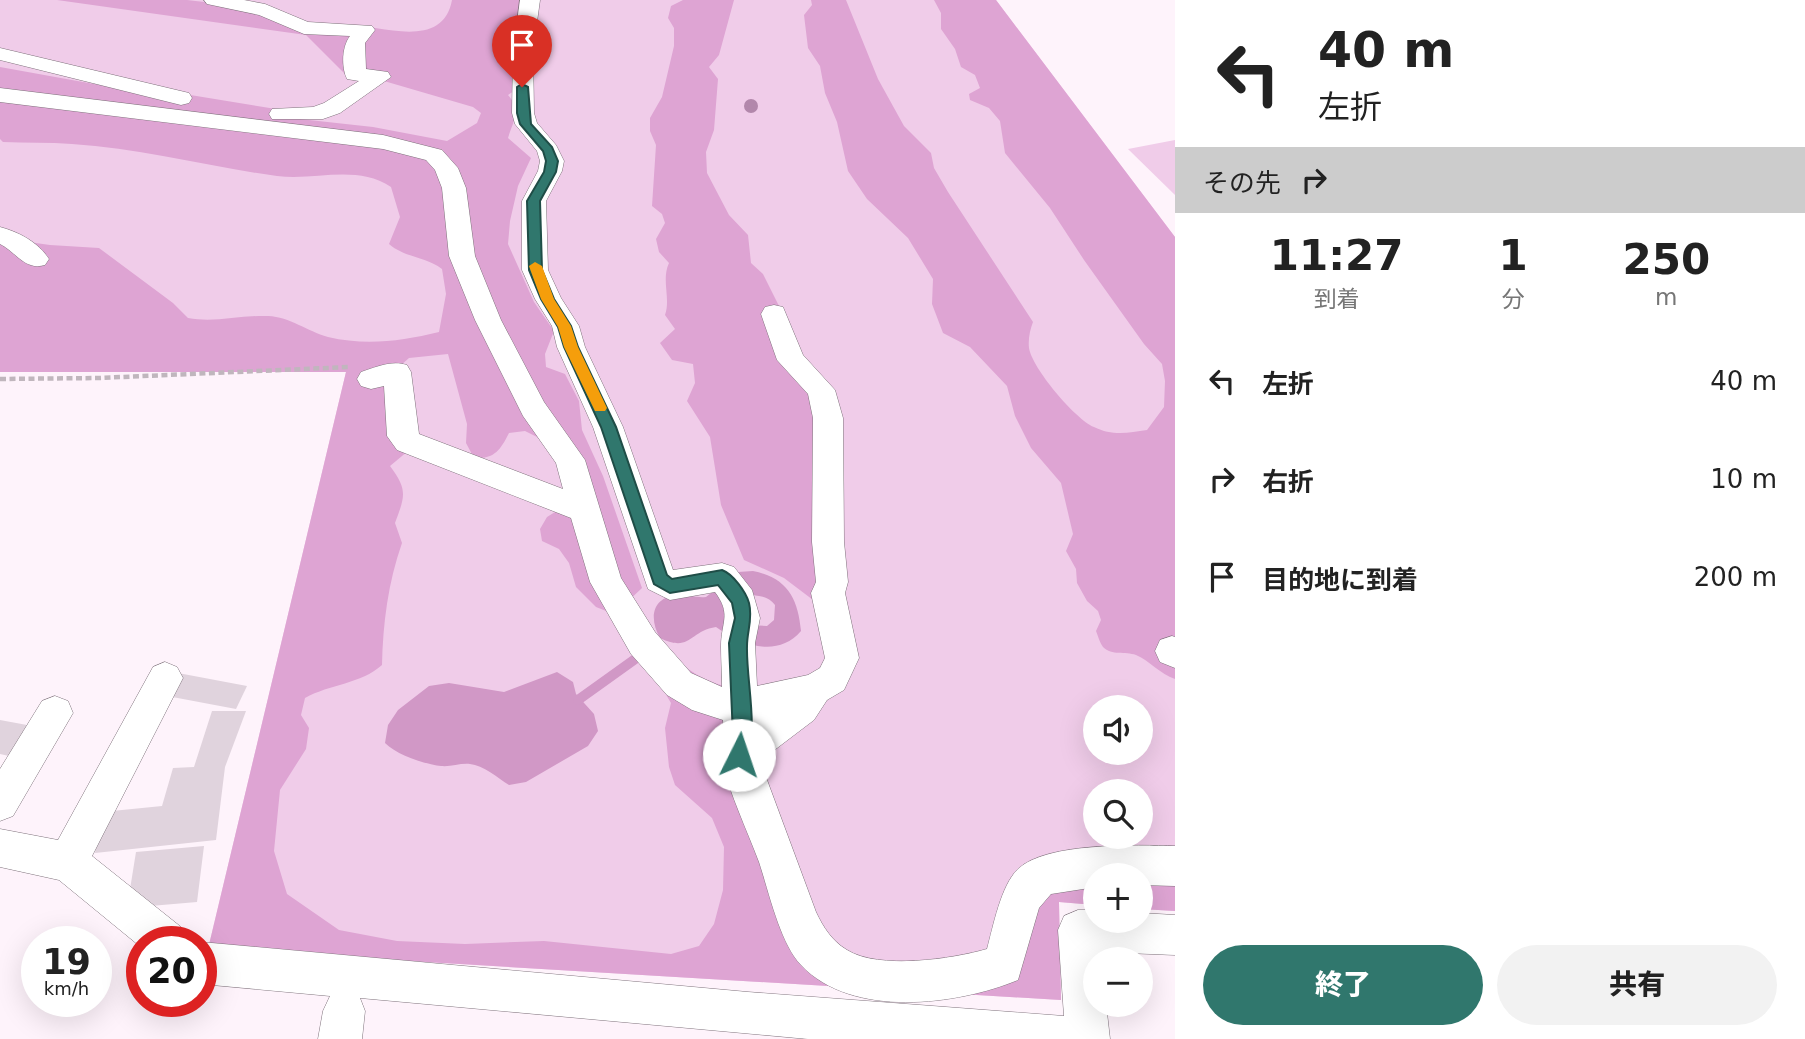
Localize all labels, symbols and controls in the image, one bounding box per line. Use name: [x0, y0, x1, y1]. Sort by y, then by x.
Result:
pin: [492, 15, 552, 87]
text: 40 m: [1318, 22, 1454, 79]
icon: arrive: [503, 26, 541, 64]
icon: left: [1203, 28, 1294, 119]
text: 左折: [1318, 88, 1382, 126]
icon: right: [1295, 161, 1333, 199]
text: その先: [1203, 168, 1281, 198]
text: 11:27: [1270, 231, 1404, 280]
text: 1: [1498, 231, 1528, 280]
text: 250: [1622, 235, 1710, 284]
text: m: [1655, 284, 1678, 310]
text: 到着: [1314, 286, 1360, 312]
text: 分: [1502, 286, 1525, 312]
icon: left: [1203, 362, 1241, 400]
text: 40 m: [1710, 366, 1777, 396]
text: 左折: [1262, 369, 1314, 399]
icon: right: [1203, 460, 1241, 498]
text: 10 m: [1710, 464, 1777, 494]
text: 右折: [1262, 467, 1314, 497]
icon: arrive: [1203, 558, 1241, 596]
text: 200 m: [1694, 562, 1777, 592]
text: 目的地に到着: [1262, 565, 1418, 595]
map controls: [1083, 695, 1153, 1017]
button: sound: [1083, 695, 1153, 765]
position arrow: [702, 718, 776, 792]
button: search: [1083, 779, 1153, 849]
button: +: [1083, 863, 1153, 933]
speed limit sign: 20: [126, 926, 217, 1017]
text: 19: [42, 942, 91, 982]
button: 終了: [1203, 945, 1483, 1025]
button: 共有: [1497, 945, 1777, 1025]
button: −: [1083, 947, 1153, 1017]
text: km/h: [44, 978, 89, 999]

